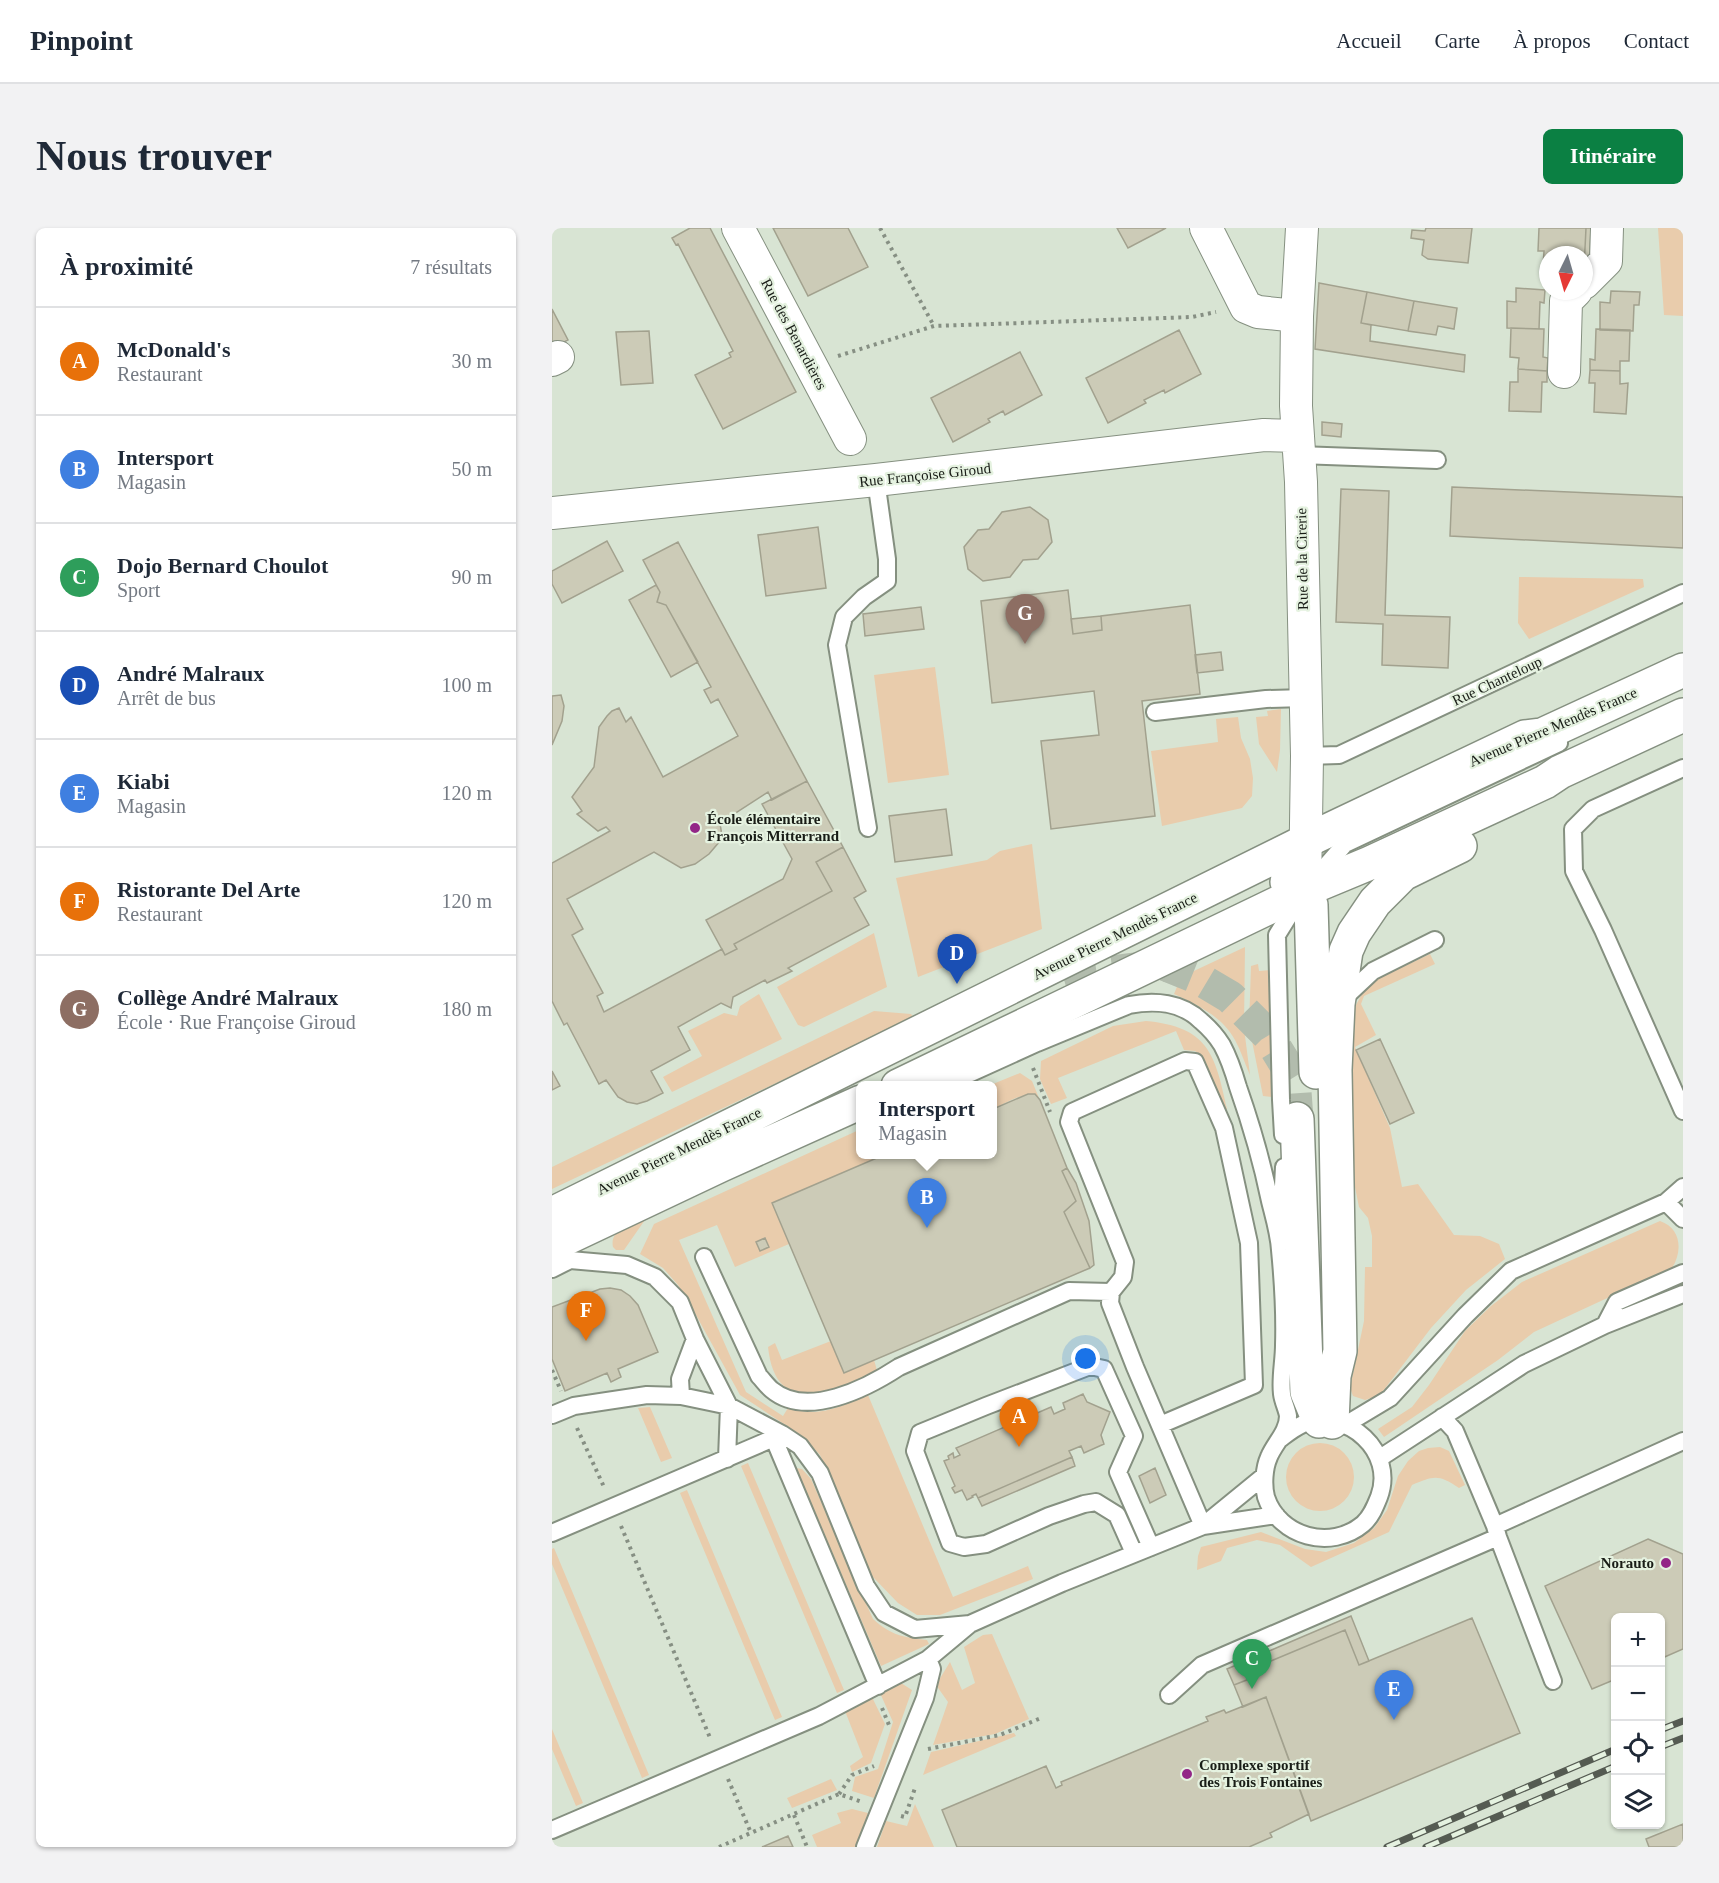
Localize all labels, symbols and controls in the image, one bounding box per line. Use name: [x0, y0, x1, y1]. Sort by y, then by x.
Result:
text: Pinpoint: [30, 25, 133, 56]
text: Accueil: [1336, 29, 1402, 53]
text: Carte: [1435, 29, 1480, 53]
text: À propos: [1513, 29, 1591, 53]
text: Contact: [1624, 29, 1689, 53]
button: Itinéraire: [1543, 129, 1683, 184]
text: Nous trouver: [36, 133, 272, 179]
north arrow: [1539, 246, 1593, 300]
text: À proximité: [60, 252, 193, 281]
text: 7 résultats: [410, 256, 492, 278]
street label: Rue des Benardières: [758, 276, 830, 392]
text: McDonald's: [117, 337, 231, 362]
text: A: [72, 350, 87, 372]
text: 30 m: [451, 350, 492, 372]
text: Restaurant: [117, 363, 203, 385]
text: Intersport: [117, 445, 214, 470]
text: B: [73, 458, 86, 480]
text: 50 m: [451, 458, 492, 480]
street label: Rue Françoise Giroud: [858, 460, 992, 490]
text: Magasin: [117, 471, 186, 493]
street label: Rue de la Cirerie: [1293, 508, 1311, 610]
text: Dojo Bernard Choulot: [117, 553, 328, 578]
text: C: [72, 566, 87, 588]
text: 90 m: [451, 566, 492, 588]
text: Sport: [117, 579, 160, 601]
pin: G: [1006, 594, 1044, 644]
street label: Rue Chanteloup: [1450, 653, 1544, 709]
text: André Malraux: [117, 661, 264, 686]
text: D: [72, 674, 87, 696]
text: 100 m: [441, 674, 492, 696]
street label: Avenue Pierre Mendès France: [1467, 684, 1640, 770]
text: Arrêt de bus: [117, 687, 216, 709]
text: Kiabi: [117, 769, 170, 794]
text: E: [73, 782, 86, 804]
text: 120 m: [441, 782, 492, 804]
text: Magasin: [117, 795, 186, 817]
place label: École élémentaire François Mitterrand: [707, 811, 840, 844]
marker: École élémentaire François Mitterrand: [688, 821, 702, 835]
text: Ristorante Del Arte: [117, 877, 300, 902]
street label: Avenue Pierre Mendès France: [1030, 889, 1200, 983]
text: F: [73, 890, 86, 912]
text: 120 m: [441, 890, 492, 912]
text: Restaurant: [117, 903, 203, 925]
pin: D: [938, 934, 976, 984]
text: Collège André Malraux: [117, 985, 338, 1010]
text: G: [72, 998, 87, 1020]
text: 180 m: [441, 998, 492, 1020]
text: École · Rue Françoise Giroud: [117, 1011, 356, 1033]
popup: [856, 1081, 997, 1159]
text: Intersport: [878, 1096, 975, 1121]
street label: Avenue Pierre Mendès France: [594, 1104, 764, 1198]
text: Magasin: [878, 1122, 947, 1144]
pin: B: [908, 1178, 946, 1228]
pin: F: [567, 1292, 606, 1341]
your location: [1071, 1344, 1100, 1373]
pin: A: [1000, 1398, 1038, 1447]
place label: Norauto: [1601, 1555, 1654, 1571]
marker: Norauto: [1659, 1556, 1673, 1570]
map controls: [1611, 1613, 1665, 1829]
button: +: [1611, 1613, 1665, 1667]
pin: C: [1232, 1640, 1272, 1689]
button: −: [1611, 1667, 1665, 1721]
pin: E: [1374, 1670, 1414, 1720]
button: locate: [1611, 1721, 1665, 1775]
place label: Complexe sportif des Trois Fontaines: [1199, 1757, 1323, 1790]
marker: Complexe sportif des Trois Fontaines: [1180, 1767, 1194, 1781]
button: layers: [1611, 1775, 1665, 1829]

